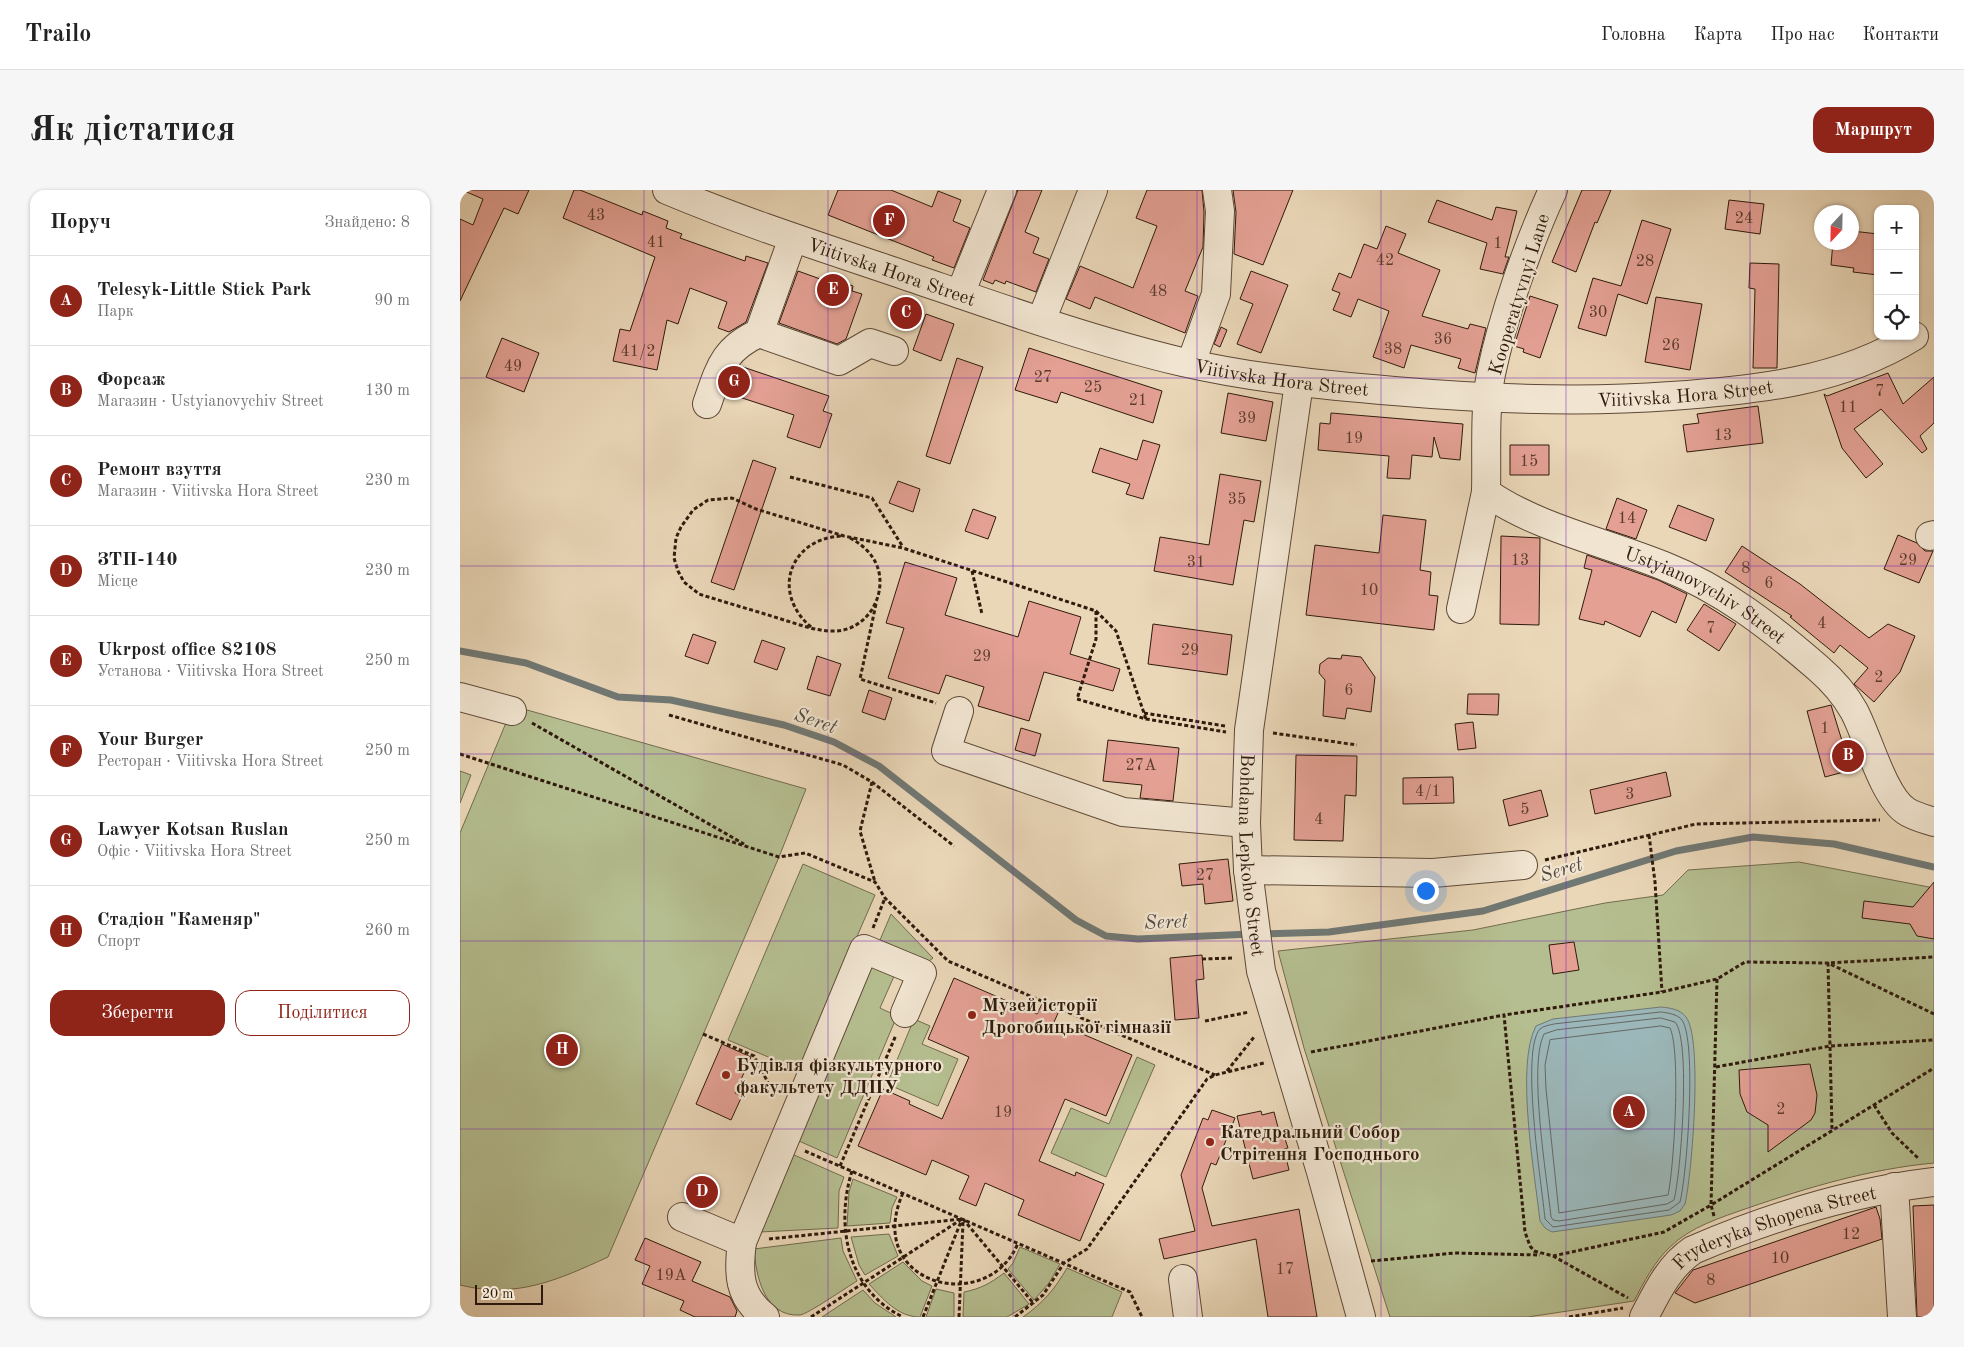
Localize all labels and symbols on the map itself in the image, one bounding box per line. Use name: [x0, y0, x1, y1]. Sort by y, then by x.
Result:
pin: F: [873, 202, 905, 240]
north arrow: [1814, 205, 1859, 250]
house number: 43: [587, 208, 605, 224]
house number: 24: [1735, 211, 1753, 227]
street label: Kooperatyvnyi Lane: [1487, 212, 1554, 378]
house number: 41: [647, 235, 665, 251]
street label: Viitivska Hora Street: [805, 236, 977, 311]
house number: 1: [1493, 236, 1503, 252]
house number: 42: [1376, 253, 1394, 269]
house number: 28: [1636, 254, 1654, 270]
pin: E: [817, 271, 849, 309]
house number: 48: [1149, 284, 1167, 300]
pin: C: [890, 294, 922, 332]
house number: 30: [1589, 305, 1607, 321]
house number: 36: [1434, 332, 1452, 348]
house number: 26: [1662, 338, 1680, 354]
house number: 38: [1384, 342, 1402, 358]
house number: 41/2: [620, 344, 656, 360]
street label: Viitivska Hora Street: [1192, 358, 1369, 401]
house number: 49: [504, 359, 522, 375]
pin: G: [718, 363, 750, 401]
house number: 27: [1034, 370, 1052, 386]
street label: Viitivska Hora Street: [1597, 378, 1775, 411]
house number: 25: [1084, 380, 1102, 396]
house number: 7: [1875, 384, 1885, 400]
house number: 21: [1129, 393, 1147, 409]
house number: 11: [1839, 400, 1857, 416]
house number: 39: [1238, 411, 1256, 427]
house number: 13: [1714, 428, 1732, 444]
house number: 19: [1345, 431, 1363, 447]
house number: 15: [1520, 454, 1538, 470]
house number: 35: [1228, 492, 1246, 508]
house number: 14: [1618, 511, 1636, 527]
street label: Ustyianovychiv Street: [1621, 545, 1788, 649]
house number: 13: [1511, 553, 1529, 569]
house number: 29: [1899, 553, 1917, 569]
house number: 31: [1187, 555, 1205, 571]
house number: 8: [1741, 561, 1751, 577]
house number: 6: [1764, 576, 1774, 592]
house number: 10: [1360, 583, 1378, 599]
house number: 4: [1817, 616, 1827, 632]
house number: 7: [1706, 621, 1716, 637]
house number: 29: [1181, 643, 1199, 659]
house number: 29: [973, 649, 991, 665]
house number: 2: [1874, 670, 1884, 686]
house number: 6: [1344, 683, 1354, 699]
water label: Seret: [791, 705, 840, 739]
house number: 1: [1820, 721, 1830, 737]
pin: B: [1832, 737, 1864, 775]
street label: Bohdana Lepkoho Street: [1234, 753, 1266, 958]
house number: 27А: [1126, 758, 1156, 774]
house number: 4/1: [1415, 784, 1441, 800]
house number: 3: [1625, 787, 1635, 803]
house number: 5: [1520, 802, 1530, 818]
house number: 4: [1314, 812, 1324, 828]
water label: Seret: [1538, 855, 1586, 887]
house number: 27: [1196, 868, 1214, 884]
your location: [1413, 878, 1439, 904]
water label: Seret: [1144, 912, 1189, 934]
place label: Музей історії Дрогобицької гімназії: [982, 997, 1172, 1038]
marker: Музей історії Дрогобицької гімназії: [966, 1009, 978, 1021]
pin: H: [546, 1031, 578, 1069]
place label: Будівля фізкультурного факультету ДДПУ: [736, 1057, 942, 1098]
marker: Будівля фізкультурного факультету ДДПУ: [720, 1069, 732, 1081]
pin: A: [1613, 1093, 1645, 1131]
house number: 2: [1776, 1102, 1786, 1118]
house number: 19: [994, 1105, 1012, 1121]
place label: Катедральний Собор Стрітення Господнього: [1220, 1124, 1419, 1165]
marker: Катедральний Собор Стрітення Господнього: [1204, 1136, 1216, 1148]
pin: D: [686, 1173, 718, 1211]
street label: Fryderyka Shopena Street: [1670, 1185, 1878, 1274]
house number: 12: [1842, 1227, 1860, 1243]
house number: 10: [1771, 1251, 1789, 1267]
house number: 17: [1276, 1262, 1294, 1278]
house number: 19А: [656, 1268, 686, 1284]
house number: 8: [1706, 1273, 1716, 1289]
scale bar: [475, 1282, 542, 1305]

